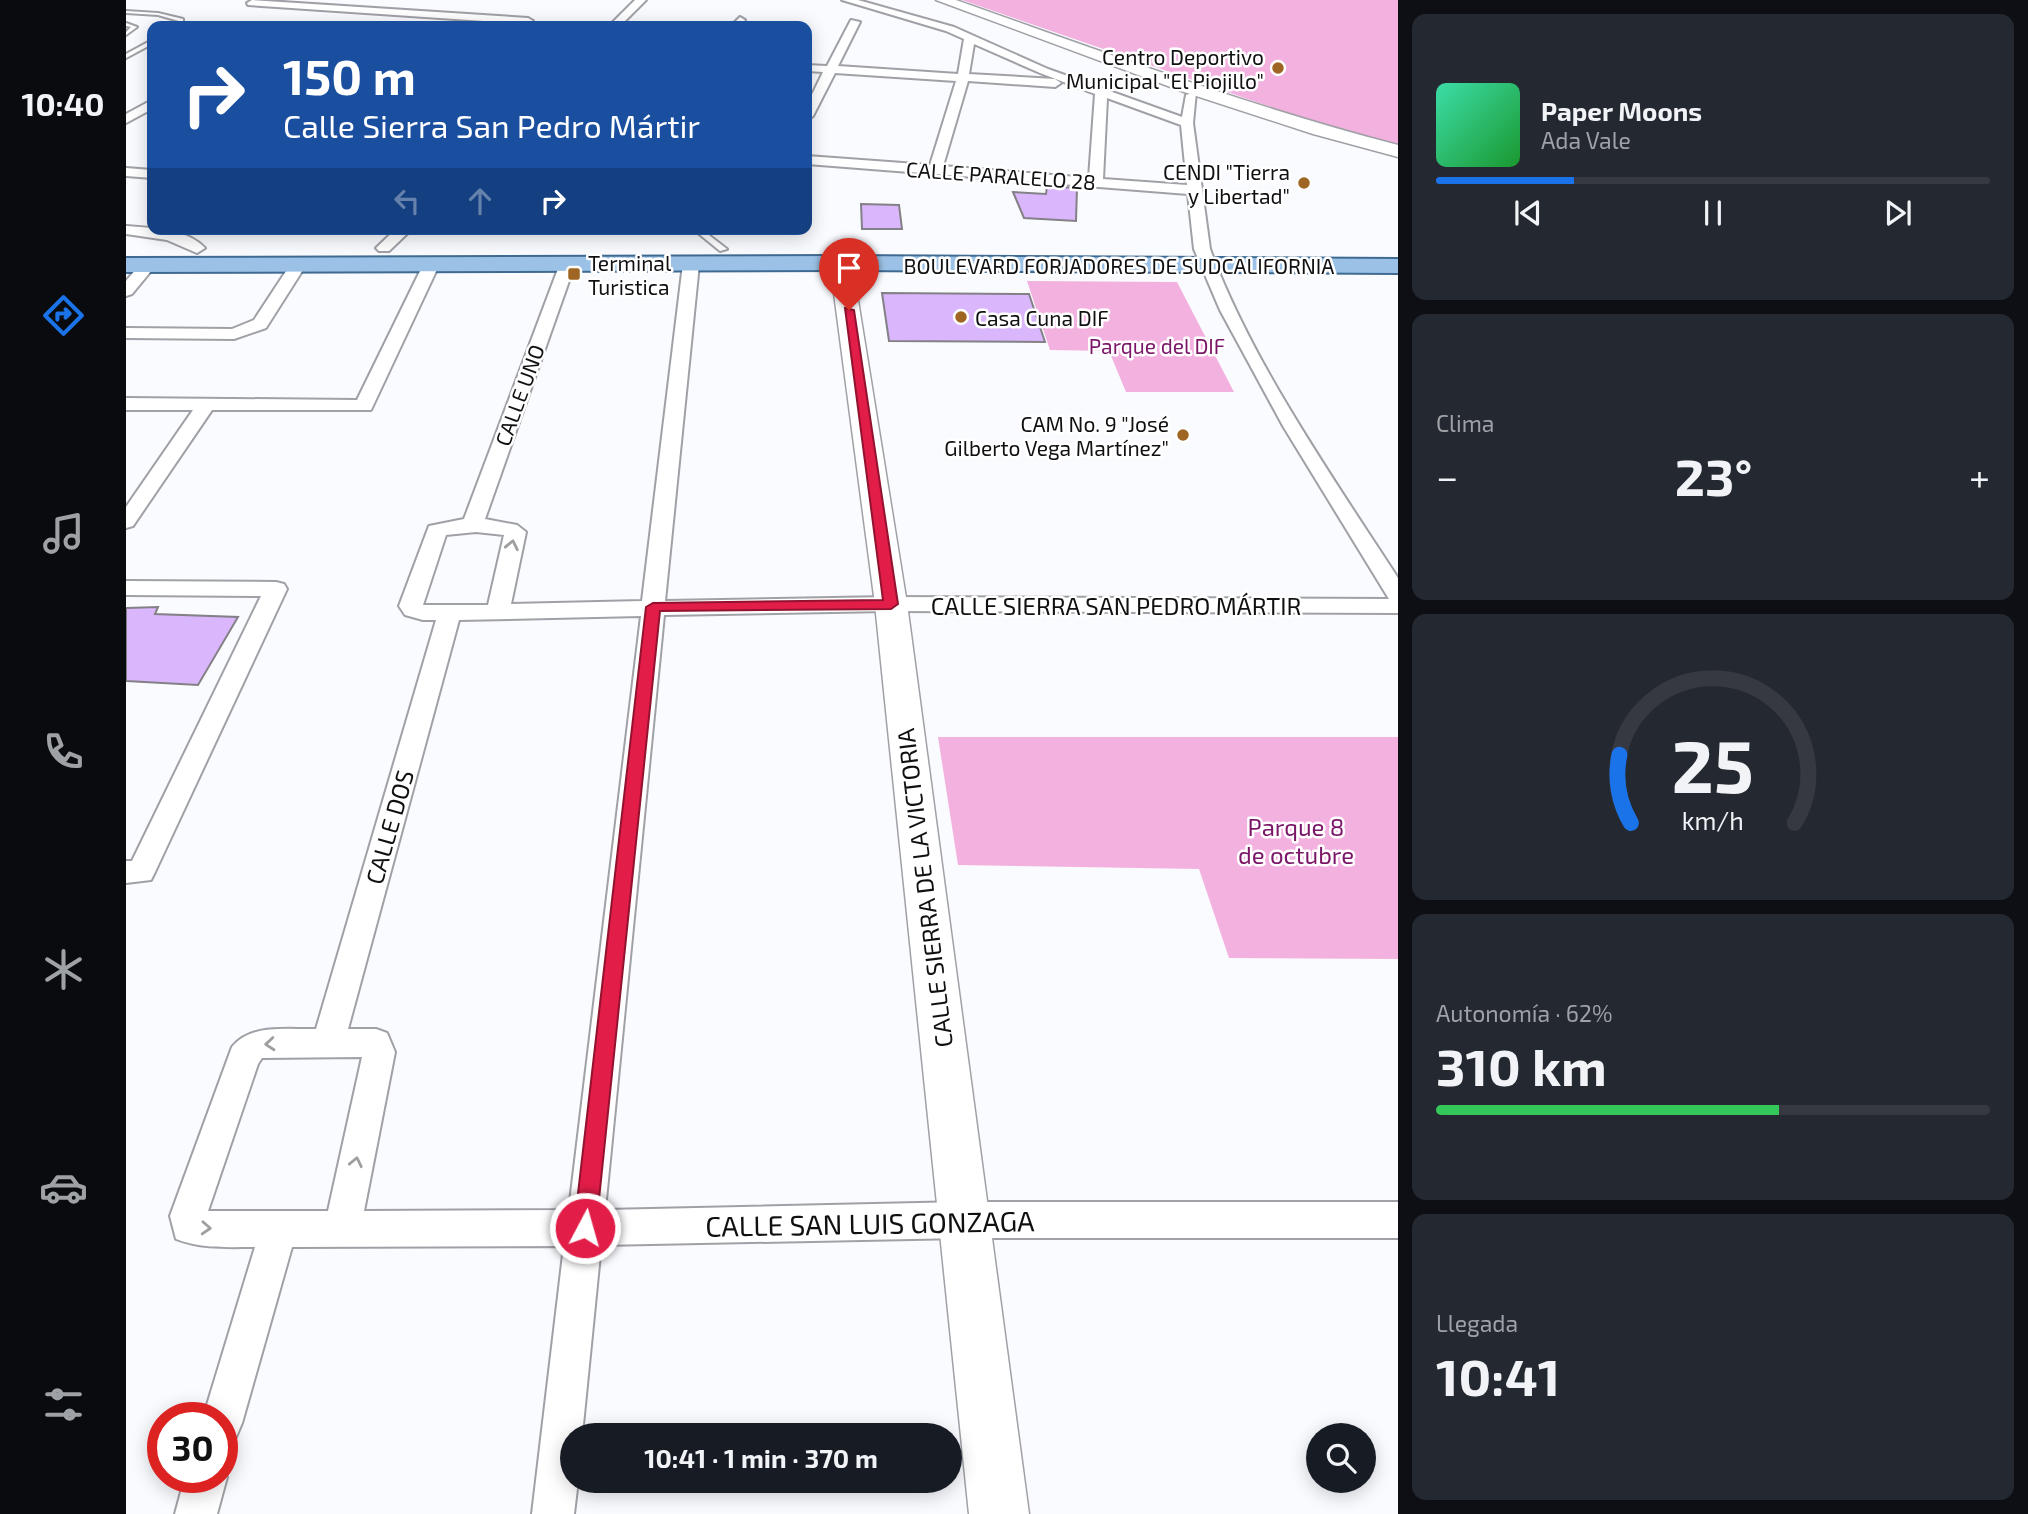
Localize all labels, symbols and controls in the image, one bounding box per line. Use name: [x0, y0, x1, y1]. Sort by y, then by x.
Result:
place label: Centro Deportivo Municipal "El Piojillo": [1066, 44, 1264, 94]
text: 150 m: [283, 46, 416, 105]
icon: right: [168, 49, 259, 140]
marker: Centro Deportivo Municipal "El Piojillo": [1270, 60, 1286, 76]
text: 10:40: [22, 84, 104, 122]
text: Paper Moons: [1541, 95, 1702, 126]
text: Calle Sierra San Pedro Mártir: [283, 106, 700, 144]
text: Ada Vale: [1541, 126, 1631, 154]
street label: CALLE PARALELO 28: [905, 156, 1097, 194]
place label: CENDI "Tierra y Libertad": [1163, 159, 1290, 208]
marker: CENDI "Tierra y Libertad": [1296, 175, 1312, 191]
icon: left: [388, 182, 426, 220]
icon: ahead: [461, 182, 499, 220]
icon: right: [534, 182, 572, 220]
icon: previous: [1509, 194, 1547, 232]
icon: pause: [1694, 194, 1732, 232]
icon: next: [1879, 194, 1917, 232]
pin: [819, 238, 879, 310]
icon: arrive: [830, 249, 868, 287]
place label: Terminal Turistica: [588, 250, 672, 299]
street label: BOULEVARD FORJADORES DE SUDCALIFORNIA: [904, 253, 1334, 278]
marker: Terminal Turistica: [566, 266, 582, 282]
icon: directions: [39, 291, 88, 340]
place label: Casa Cuna DIF: [975, 305, 1109, 330]
marker: Casa Cuna DIF: [953, 309, 969, 325]
park label: Parque del DIF: [1089, 333, 1225, 358]
street label: CALLE UNO: [489, 341, 549, 449]
text: Clima: [1436, 409, 1494, 437]
place label: CAM No. 9 "José Gilberto Vega Martínez": [944, 411, 1169, 460]
marker: CAM No. 9 "José Gilberto Vega Martínez": [1175, 427, 1191, 443]
text: 23°: [1675, 444, 1752, 506]
text: −: [1436, 453, 1458, 499]
text: +: [1969, 453, 1990, 499]
icon: music: [39, 509, 88, 558]
one-way arrow: [504, 539, 519, 551]
street label: CALLE SIERRA SAN PEDRO MÁRTIR: [931, 591, 1301, 620]
text: 25: [1672, 720, 1754, 808]
icon: phone: [39, 727, 88, 776]
street label: CALLE SIERRA DE LA VICTORIA: [890, 727, 958, 1049]
street label: CALLE DOS: [359, 767, 419, 887]
text: km/h: [1682, 805, 1744, 835]
park label: Parque 8 de octubre: [1238, 812, 1354, 869]
icon: climate: [39, 945, 88, 994]
text: Autonomía · 62%: [1436, 999, 1613, 1027]
text: 310 km: [1436, 1034, 1607, 1096]
one-way arrow: [264, 1036, 275, 1051]
one-way arrow: [348, 1156, 363, 1168]
icon: car: [39, 1163, 88, 1212]
position arrow: [548, 1191, 622, 1265]
street label: CALLE SAN LUIS GONZAGA: [705, 1203, 1035, 1243]
one-way arrow: [201, 1220, 212, 1235]
text: Llegada: [1436, 1309, 1518, 1337]
text: 10:41: [1436, 1344, 1560, 1406]
icon: filters: [39, 1380, 88, 1429]
speed limit sign: 30: [147, 1402, 238, 1493]
map controls: [1306, 1423, 1376, 1493]
button: search: [1306, 1423, 1376, 1493]
text: 10:41 · 1 min · 370 m: [644, 1442, 878, 1473]

